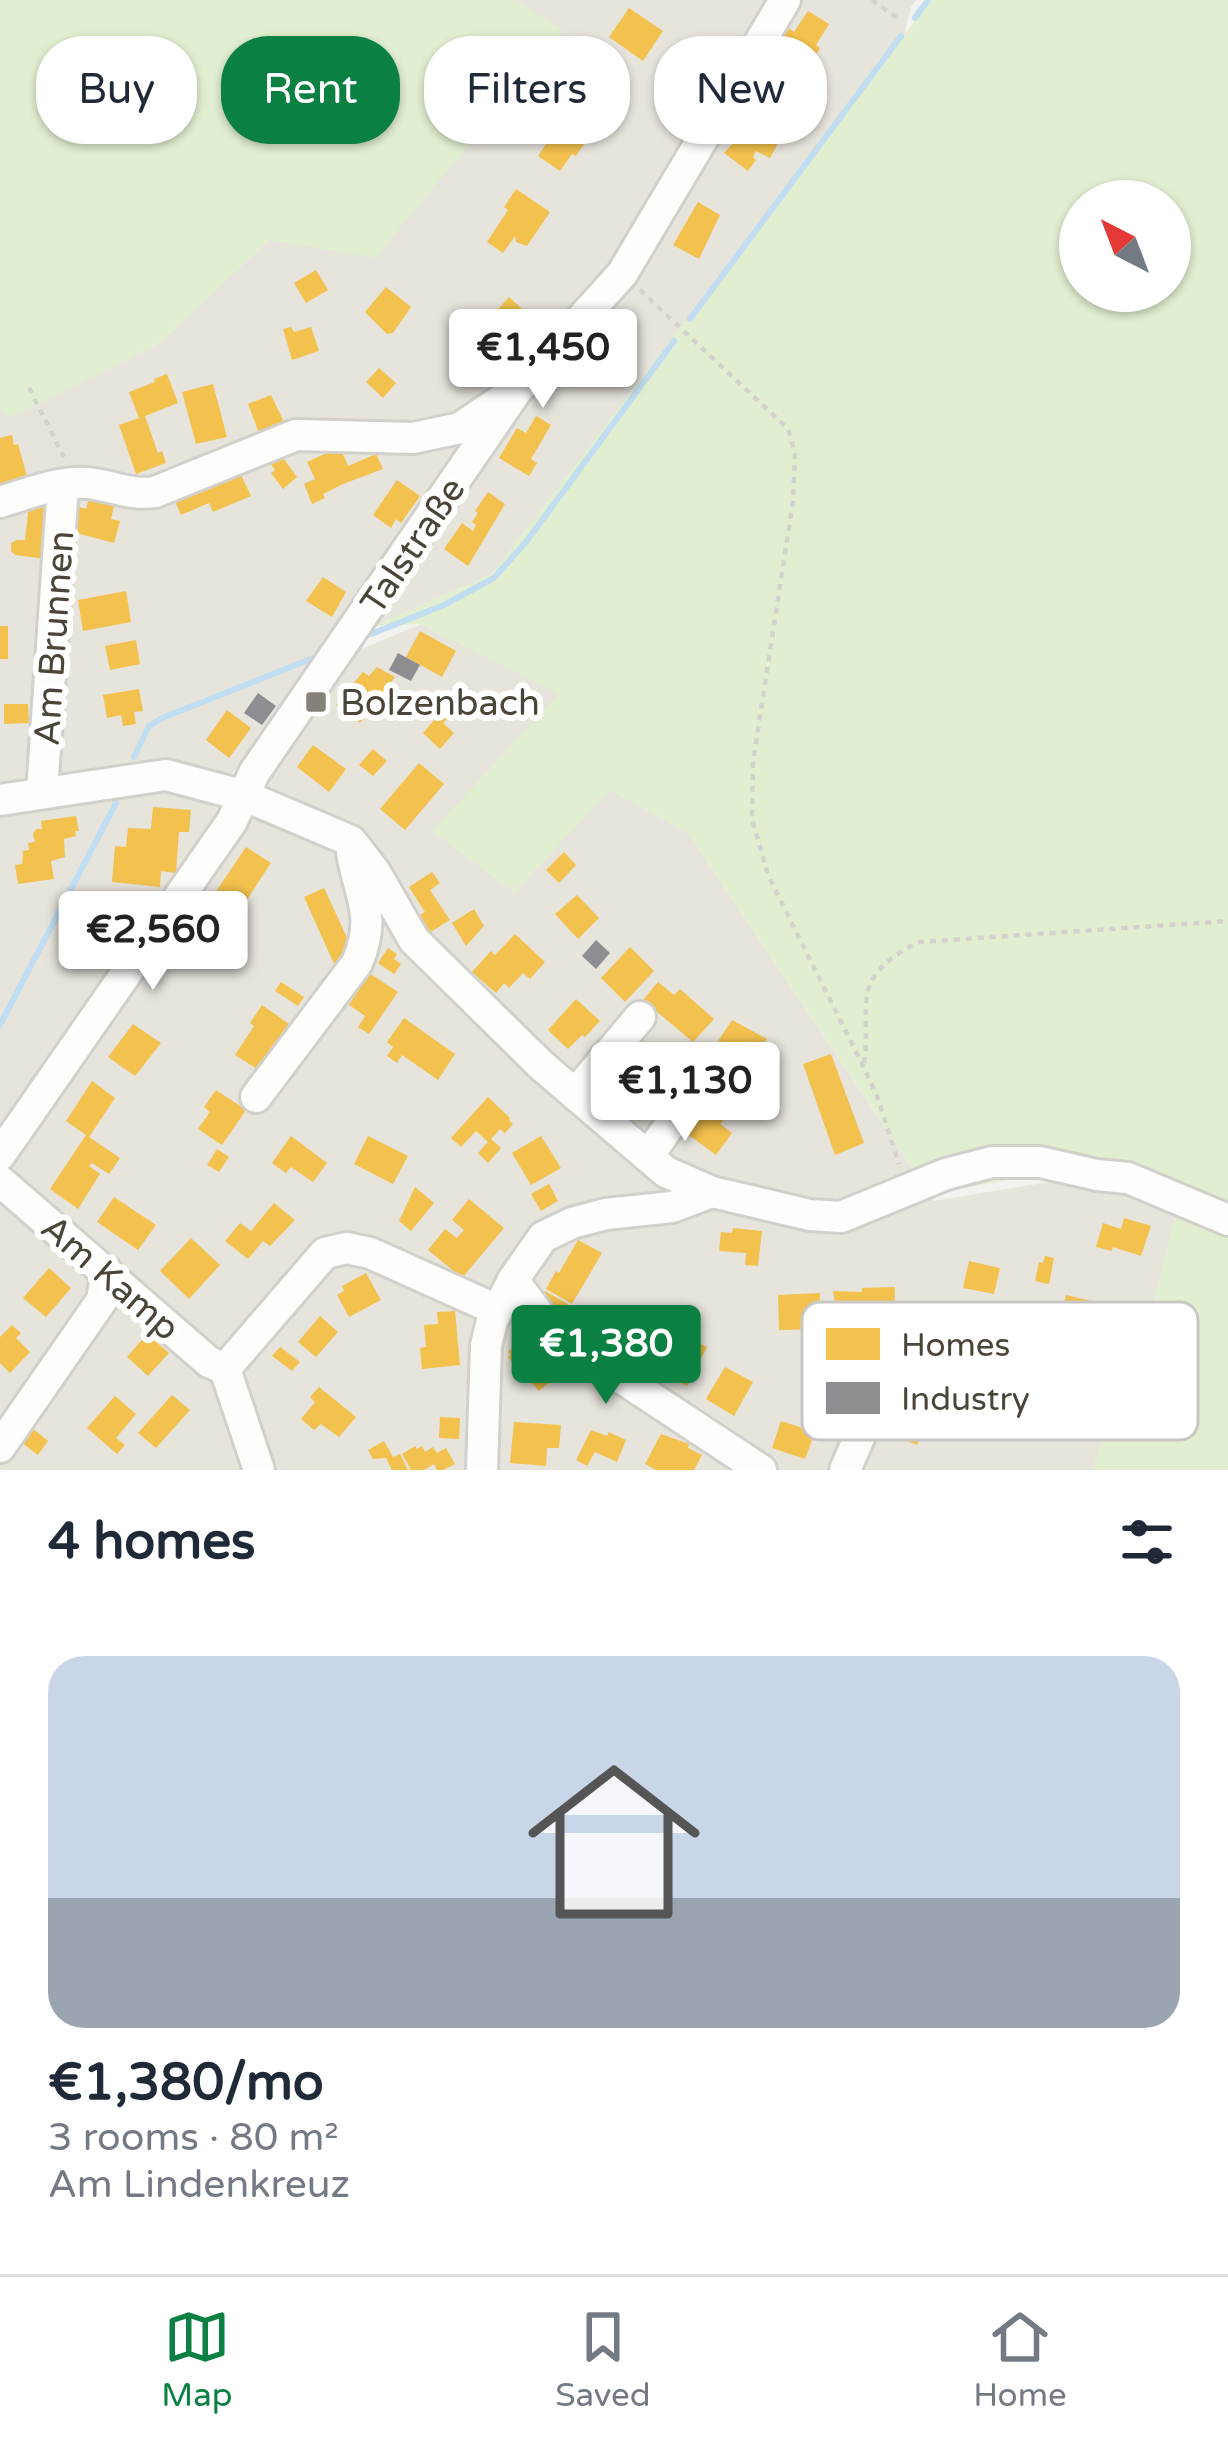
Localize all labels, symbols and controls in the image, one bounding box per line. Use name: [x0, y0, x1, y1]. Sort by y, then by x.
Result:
chip: Buy: [36, 36, 197, 144]
chip: Rent: [221, 36, 400, 144]
chip: Filters: [424, 36, 630, 144]
chip: New: [654, 36, 827, 144]
north arrow: [1059, 180, 1191, 312]
map controls: [1059, 180, 1191, 312]
pin: €1,450: [445, 309, 641, 411]
text: €1,450: [476, 324, 610, 371]
street label: Talstraße: [352, 469, 475, 622]
street label: Am Brunnen: [26, 529, 83, 747]
place label: Bolzenbach: [340, 682, 540, 725]
marker: Bolzenbach: [303, 689, 329, 715]
pin: €2,560: [55, 891, 251, 993]
text: €2,560: [86, 906, 220, 953]
pin: €1,130: [587, 1042, 783, 1144]
text: €1,130: [618, 1057, 752, 1104]
street label: Am Kamp: [32, 1206, 188, 1350]
legend: [802, 1302, 1198, 1440]
pin: €1,380: [508, 1305, 704, 1407]
text: €1,380: [539, 1320, 673, 1367]
text: Homes: [901, 1326, 1010, 1365]
text: Industry: [901, 1380, 1030, 1419]
icon: filters: [1114, 1509, 1180, 1575]
text: 4 homes: [48, 1511, 256, 1573]
icon: home: [506, 1734, 722, 1950]
text: €1,380/mo: [48, 2052, 324, 2114]
text: 3 rooms · 80 m²: [48, 2114, 339, 2161]
text: Am Lindenkreuz: [48, 2161, 350, 2208]
tab: Map: [161, 2304, 233, 2415]
tab: Saved: [555, 2304, 651, 2415]
tab: Home: [973, 2304, 1067, 2415]

